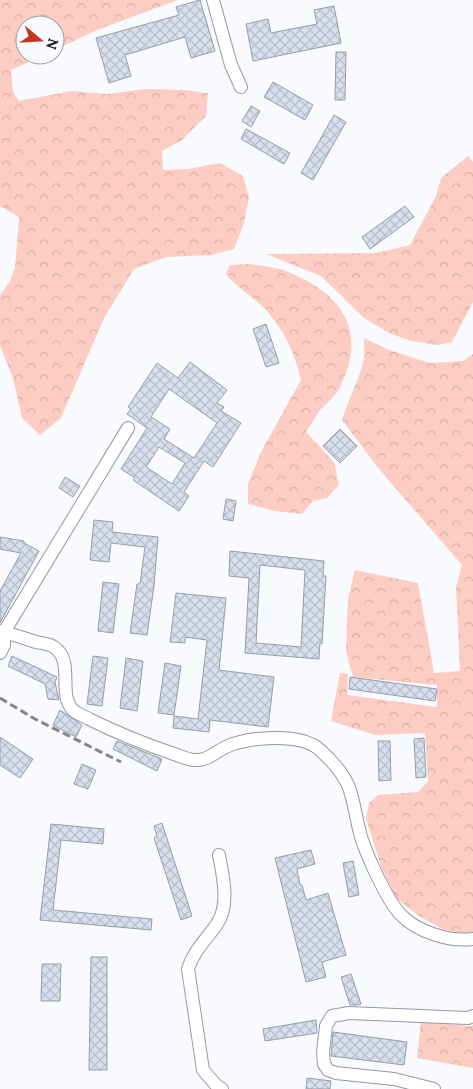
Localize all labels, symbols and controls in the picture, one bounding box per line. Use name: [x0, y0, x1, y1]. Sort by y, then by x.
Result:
north arrow: [15, 15, 65, 65]
text: N: [42, 36, 63, 52]

